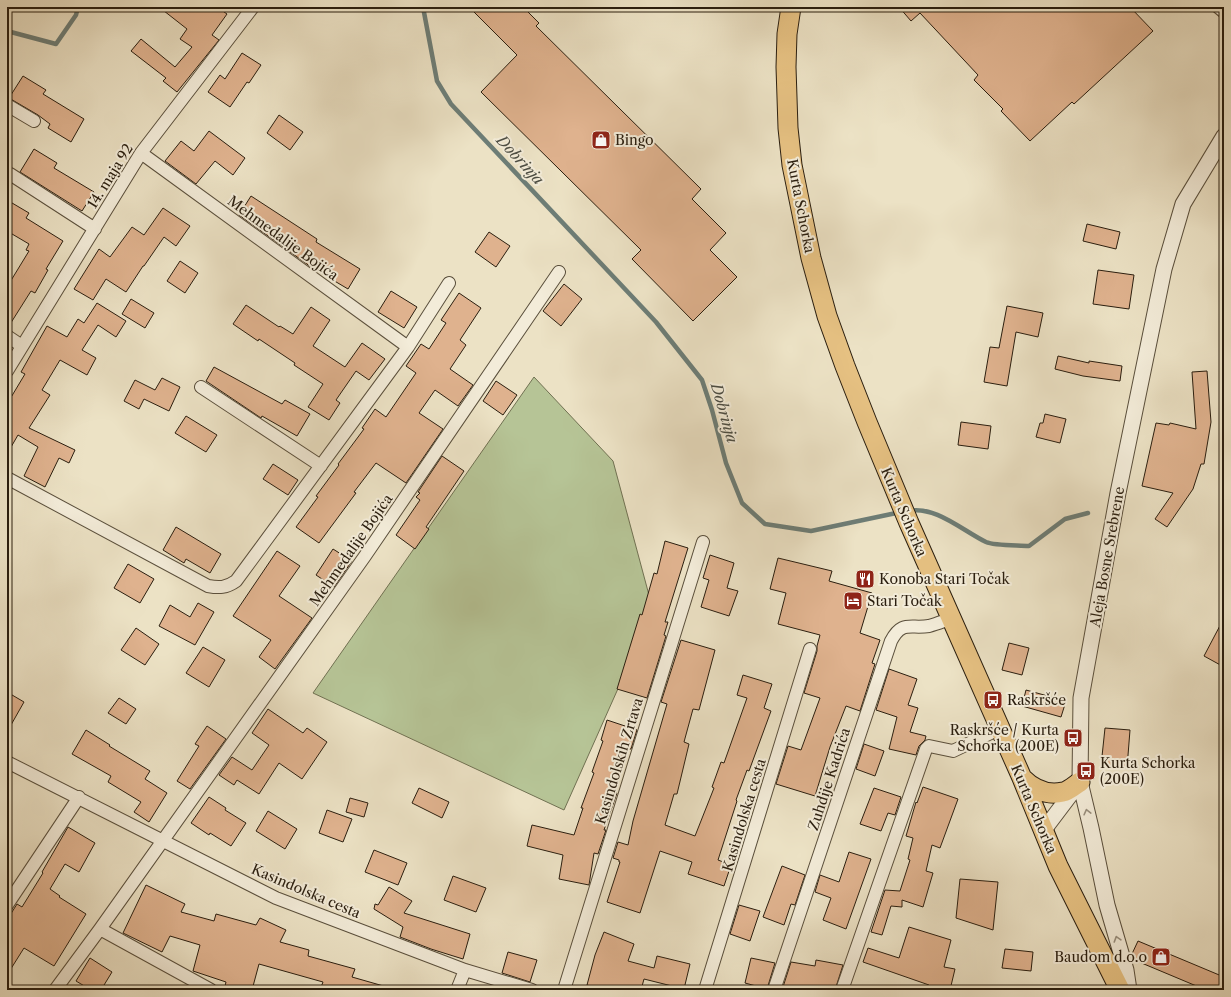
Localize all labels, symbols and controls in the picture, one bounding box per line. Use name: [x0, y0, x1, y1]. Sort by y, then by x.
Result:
shop icon: Bingo: [590, 129, 612, 151]
water label: Dobrinja: [492, 130, 548, 189]
place label: Bingo: [615, 131, 654, 149]
street label: 14. maja 92: [83, 140, 137, 212]
street label: Kurta Schorka: [783, 157, 819, 255]
street label: Mehmedalije Bojića: [224, 192, 342, 285]
water label: Dobrinja: [707, 380, 742, 445]
street label: Kurta Schorka: [877, 465, 931, 560]
street label: Aleja Bosne Srebrene: [1086, 485, 1128, 630]
street label: Mehmedalije Bojića: [306, 490, 397, 609]
restaurant icon: Konoba Stari Točak: [854, 568, 876, 590]
place label: Konoba Stari Točak: [879, 570, 1011, 588]
hotel icon: Stari Točak: [842, 590, 864, 612]
place label: Stari Točak: [867, 592, 943, 610]
bus stop icon: Raskršće: [982, 689, 1004, 711]
place label: Raskršće: [1007, 691, 1066, 709]
street label: Kasindolskih Zrtava: [591, 695, 647, 827]
place label: Raskršće / Kurta Schorka (200E): [950, 721, 1060, 755]
street label: Zuhdije Kadrića: [804, 725, 854, 833]
bus stop icon: Raskršće / Kurta Schorka (200E): [1062, 727, 1084, 749]
place label: Kurta Schorka (200E): [1100, 754, 1196, 788]
street label: Kasindolska cesta: [718, 756, 770, 874]
bus stop icon: Kurta Schorka (200E): [1075, 760, 1097, 782]
street label: Kurta Schorka: [1007, 762, 1061, 857]
one-way arrow: [1083, 809, 1092, 816]
street label: Kasindolska cesta: [249, 860, 364, 922]
one-way arrow: [1113, 935, 1122, 942]
shop icon: Baudom d.o.o: [1150, 946, 1172, 968]
place label: Baudom d.o.o: [1054, 948, 1147, 966]

